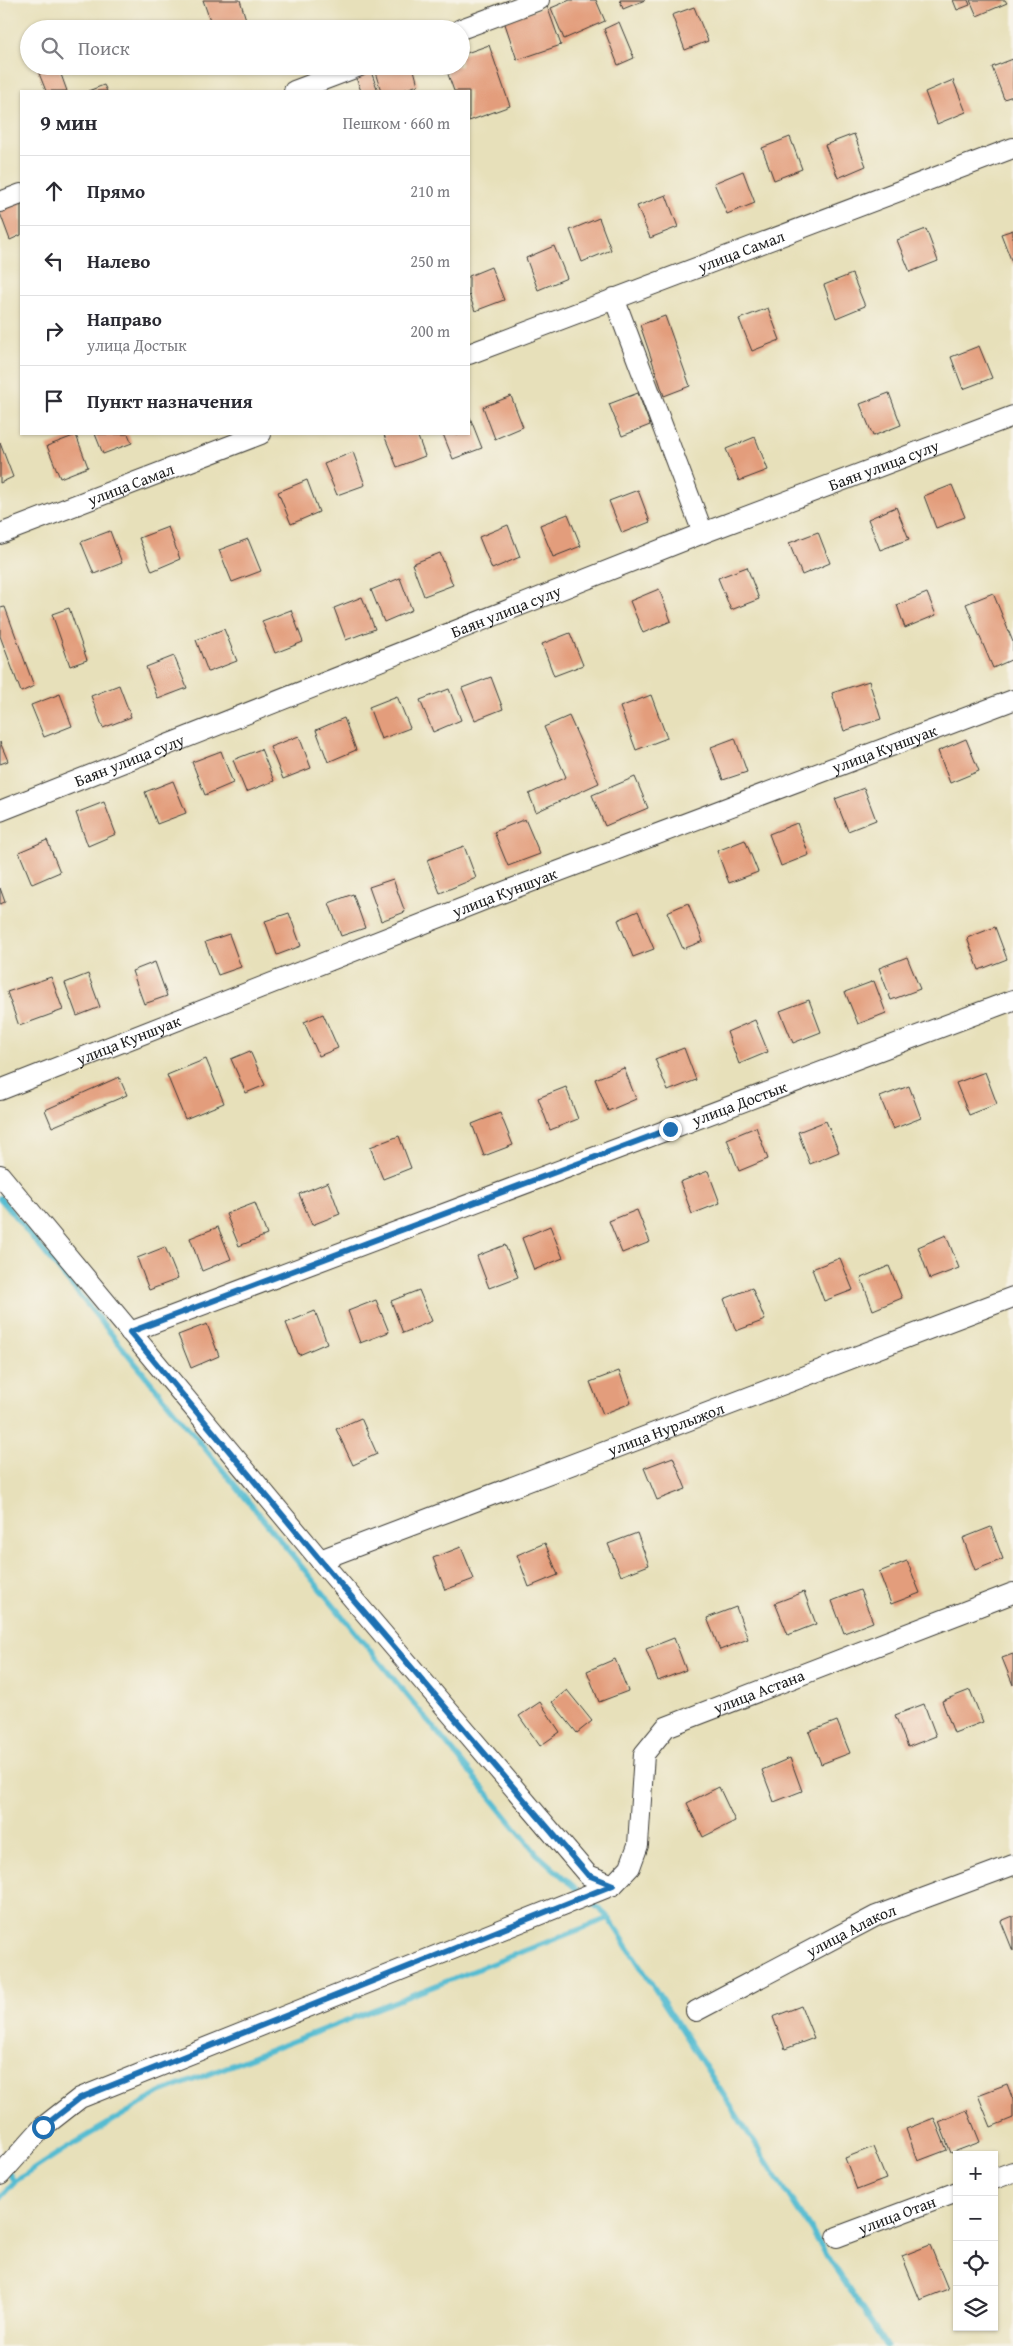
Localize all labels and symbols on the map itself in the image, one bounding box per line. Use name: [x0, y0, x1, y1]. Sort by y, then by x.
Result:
street label: улица Самал: [693, 224, 788, 279]
street label: Баян улица сулу: [825, 433, 942, 497]
street label: улица Самал: [83, 456, 178, 512]
street label: Баян улица сулу: [447, 578, 565, 644]
street label: улица Куншуак: [828, 718, 941, 780]
street label: Баян улица сулу: [71, 727, 188, 792]
street label: улица Куншуак: [448, 861, 561, 923]
street label: улица Куншуак: [72, 1008, 185, 1071]
street label: улица Достык: [688, 1074, 791, 1132]
route end: [659, 1118, 682, 1141]
street label: улица Нурлыжол: [603, 1396, 728, 1462]
street label: улица Астана: [709, 1663, 808, 1720]
street label: улица Алакол: [801, 1898, 900, 1963]
route start: [32, 2116, 55, 2139]
street label: улица Отан: [854, 2189, 939, 2240]

